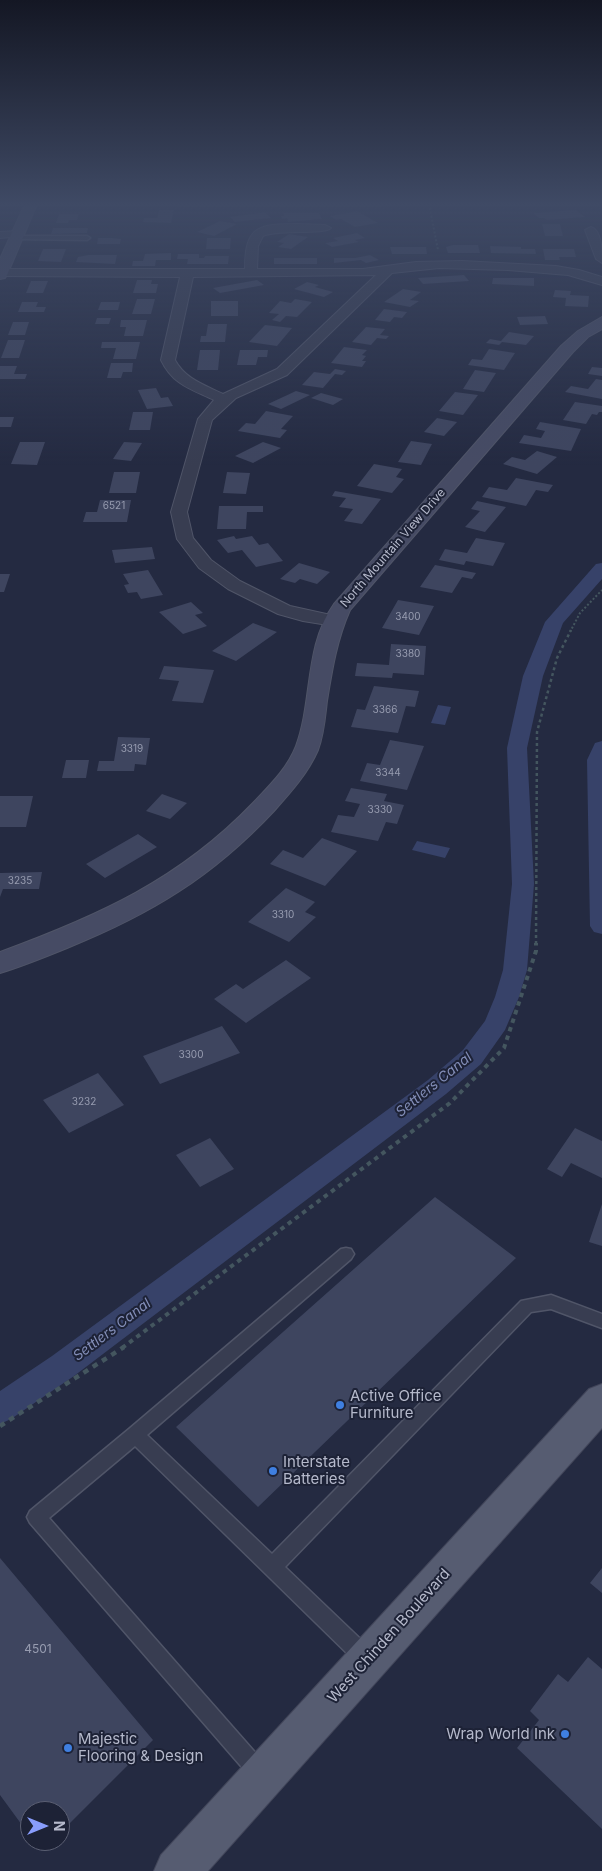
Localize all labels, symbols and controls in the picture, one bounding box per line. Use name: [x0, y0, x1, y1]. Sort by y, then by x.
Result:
street label: North Mountain View Drive: [338, 486, 448, 610]
house number: 6521: [103, 500, 125, 512]
house number: 3400: [395, 611, 421, 623]
house number: 3380: [396, 648, 420, 660]
house number: 3366: [373, 704, 397, 716]
house number: 3319: [121, 743, 143, 755]
house number: 3344: [375, 767, 401, 779]
house number: 3330: [368, 804, 392, 816]
house number: 3235: [8, 875, 32, 887]
house number: 3310: [272, 909, 294, 921]
house number: 3300: [179, 1049, 203, 1061]
water label: Settlers Canal: [393, 1049, 475, 1121]
house number: 3232: [72, 1096, 96, 1108]
water label: Settlers Canal: [70, 1295, 154, 1365]
place label: Active Office Furniture: [350, 1387, 441, 1422]
marker: Active Office Furniture: [334, 1399, 346, 1411]
place label: Interstate Batteries: [283, 1453, 350, 1488]
marker: Interstate Batteries: [267, 1465, 279, 1477]
street label: West Chinden Boulevard: [324, 1565, 454, 1707]
house number: 4501: [24, 1642, 52, 1656]
place label: Wrap World Ink: [446, 1725, 555, 1743]
marker: Wrap World Ink: [559, 1728, 571, 1740]
place label: Majestic Flooring & Design: [78, 1730, 203, 1765]
marker: Majestic Flooring & Design: [62, 1742, 74, 1754]
north arrow: [20, 1801, 70, 1851]
text: N: [51, 1821, 68, 1831]

